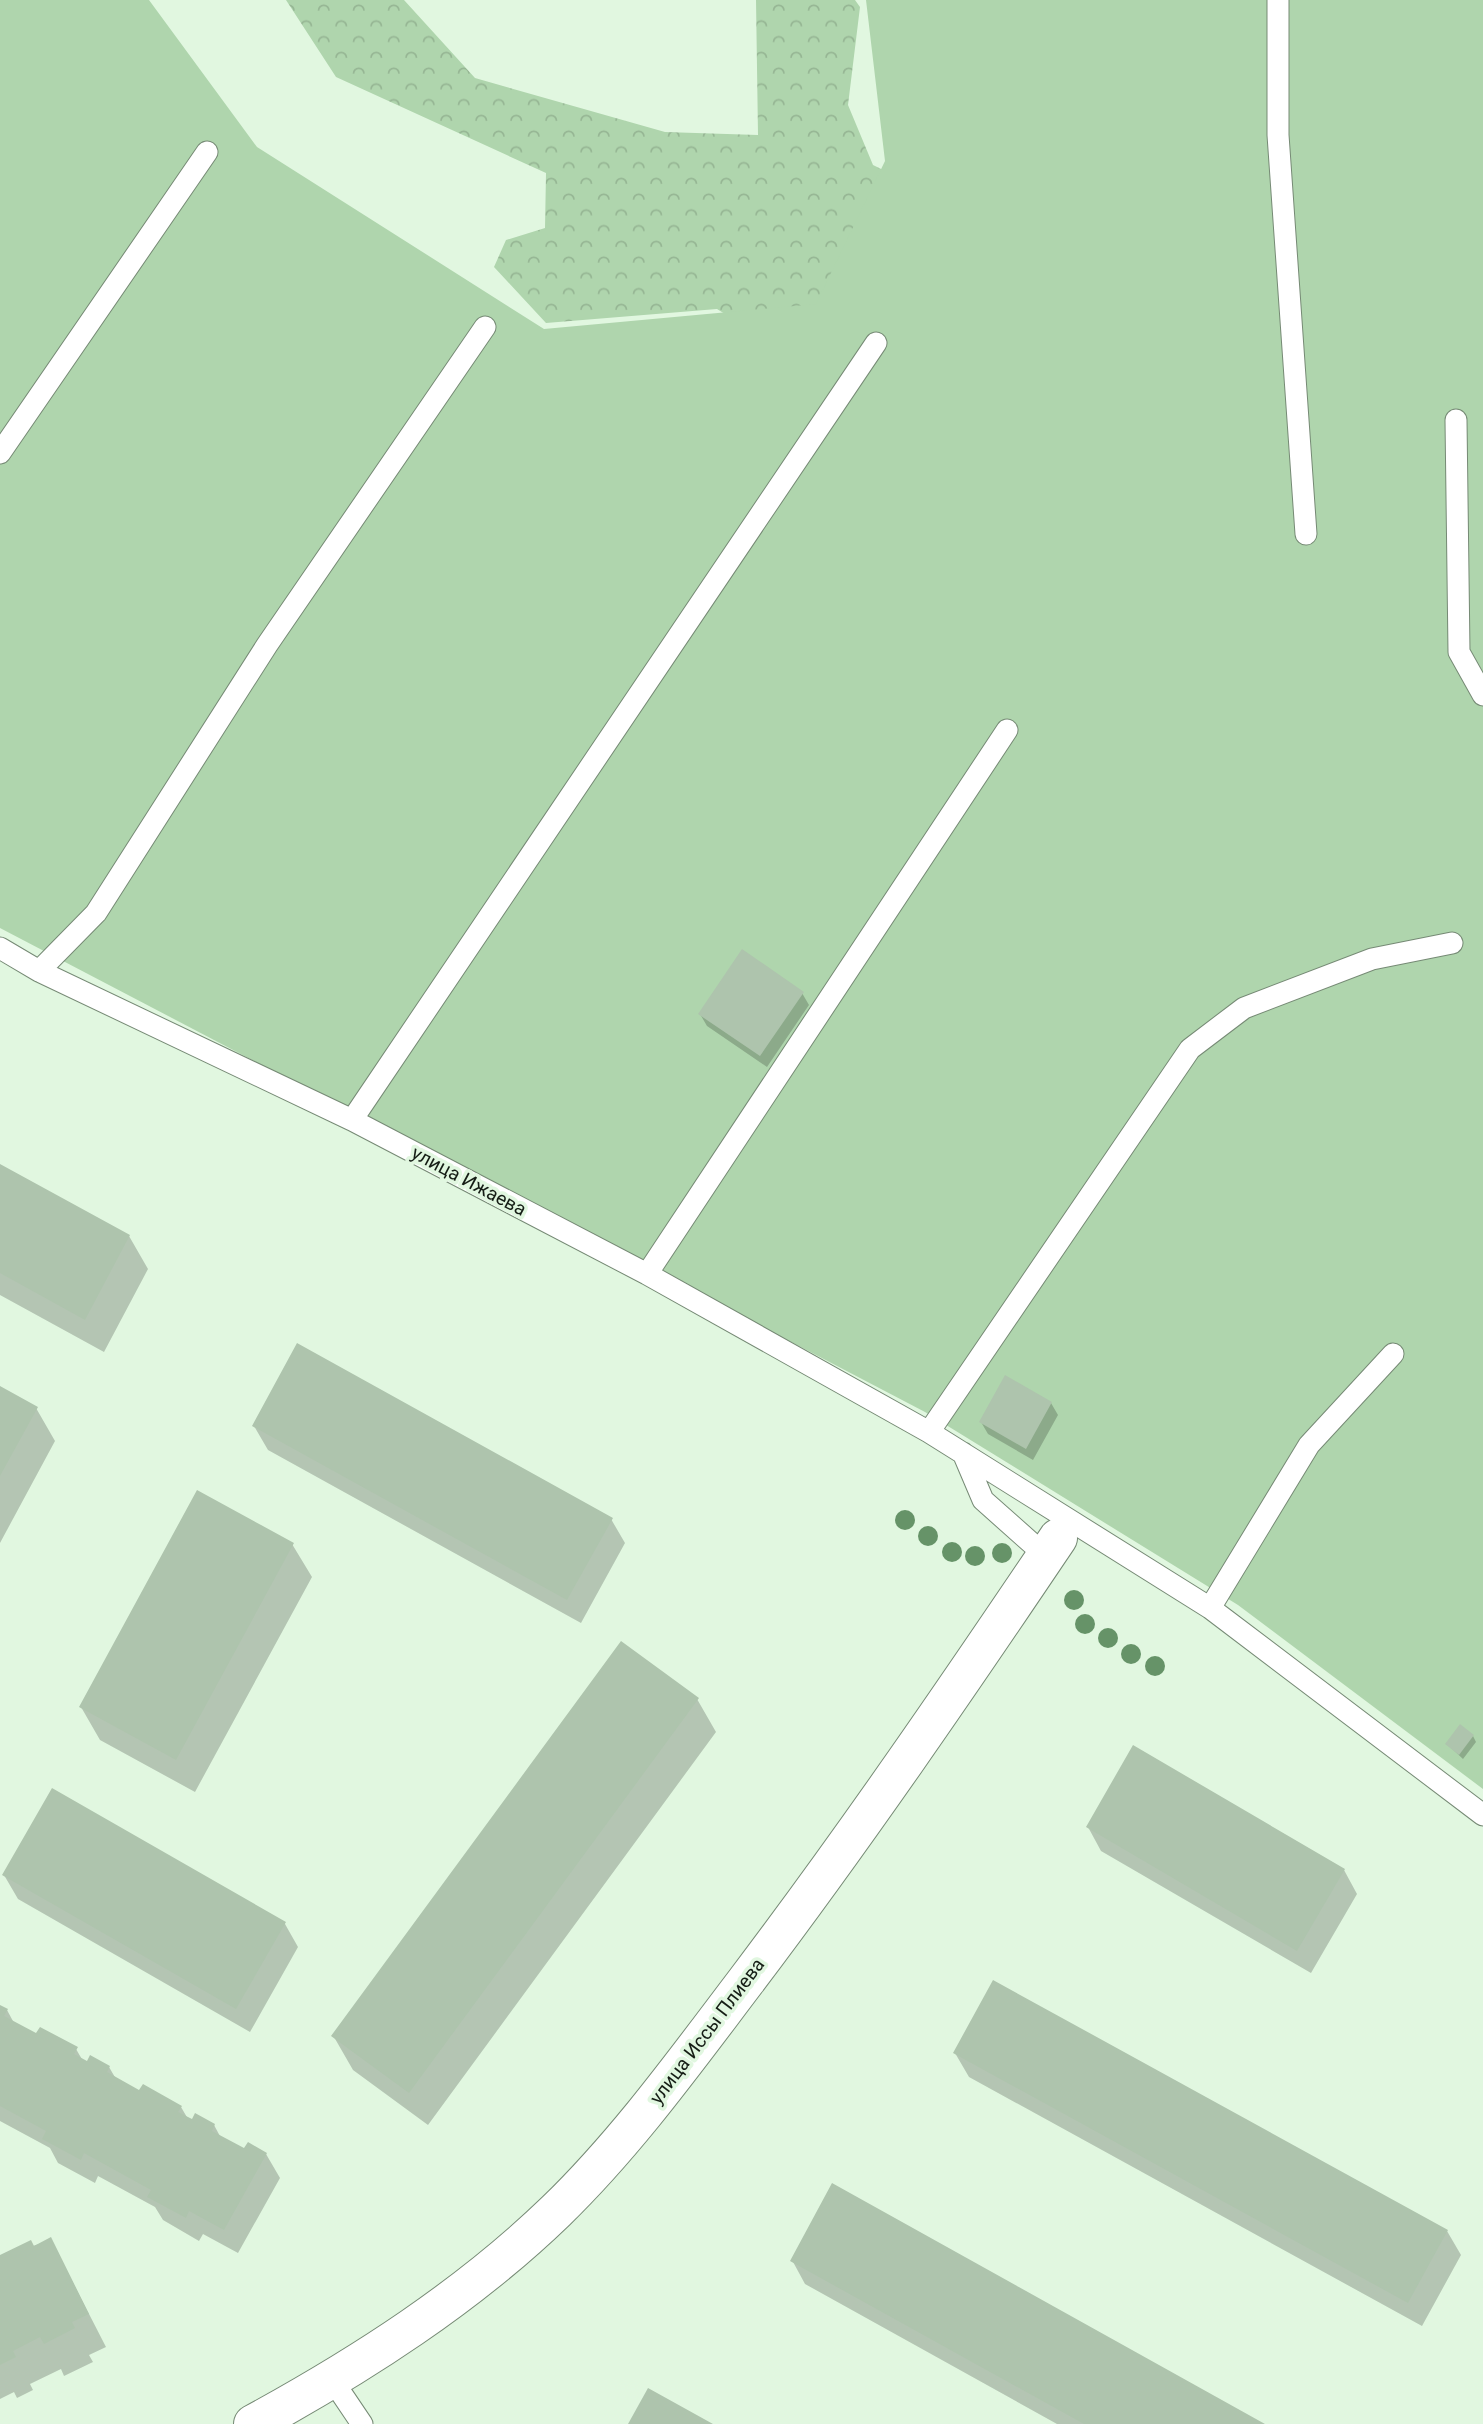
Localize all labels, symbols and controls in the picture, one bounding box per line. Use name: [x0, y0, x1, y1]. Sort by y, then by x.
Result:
street label: улица Ижаева: [408, 1141, 530, 1221]
street label: улица Иссы Плиева: [645, 1954, 769, 2108]

